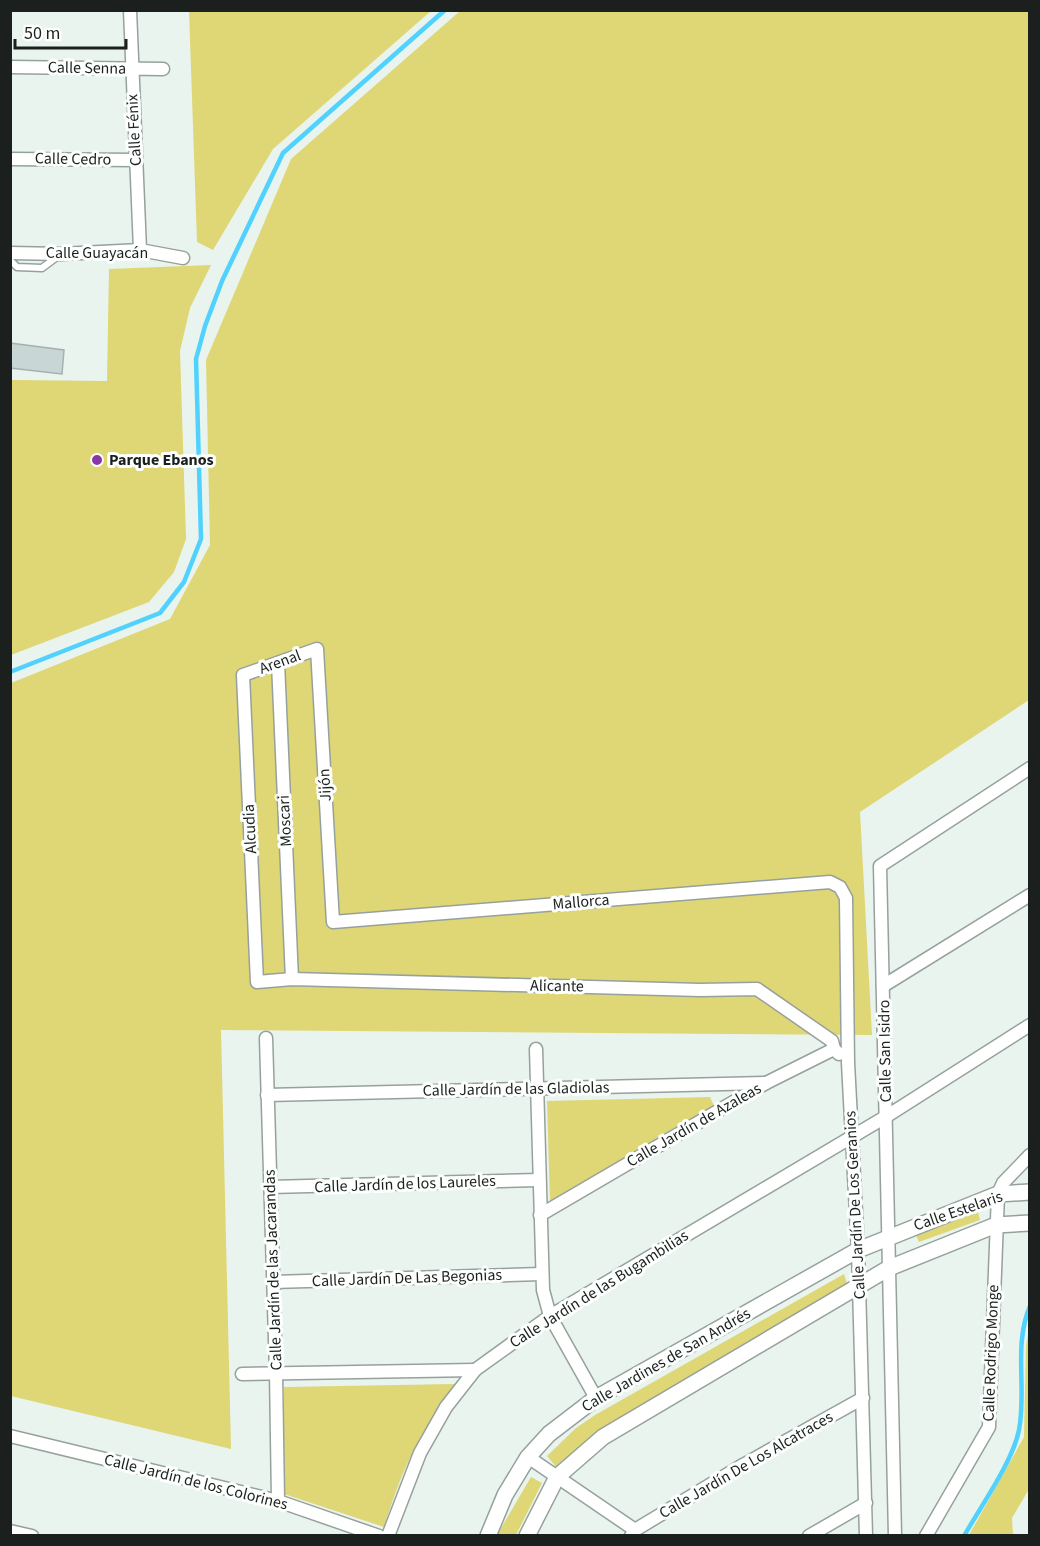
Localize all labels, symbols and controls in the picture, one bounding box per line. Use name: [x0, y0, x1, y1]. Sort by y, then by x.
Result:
scale bar: [15, 12, 126, 50]
text: 50 m: [24, 21, 60, 46]
street label: Calle Senna: [48, 56, 126, 80]
street label: Calle Fénix: [121, 93, 147, 167]
street label: Calle Cedro: [35, 147, 111, 171]
street label: Calle Guayacán: [46, 242, 148, 264]
place label: Parque Ebanos: [109, 449, 214, 471]
marker: Parque Ebanos: [90, 453, 104, 467]
street label: Arenal: [256, 644, 304, 680]
street label: Jijón: [313, 768, 337, 802]
street label: Moscari: [273, 795, 297, 847]
street label: Alcudia: [238, 804, 262, 854]
street label: Mallorca: [552, 889, 610, 915]
street label: Alicante: [530, 975, 584, 997]
street label: Calle San Isidro: [873, 999, 897, 1103]
street label: Calle Jardín de las Gladiolas: [422, 1076, 610, 1102]
street label: Calle Jardín de Azaleas: [623, 1077, 766, 1173]
street label: Calle Jardín De Los Geranios: [839, 1110, 871, 1300]
street label: Calle Jardín de las Jacarandas: [258, 1169, 288, 1371]
street label: Calle Jardín de los Laureles: [314, 1170, 496, 1198]
street label: Calle Estelaris: [911, 1185, 1006, 1237]
street label: Calle Jardín de las Bugambilias: [505, 1225, 693, 1353]
street label: Calle Jardín De Las Begonias: [312, 1264, 503, 1292]
street label: Calle Rodrigo Monge: [978, 1284, 1004, 1422]
street label: Calle Jardines de San Andrés: [577, 1302, 755, 1418]
street label: Calle Jardín De Los Alcatraces: [655, 1406, 837, 1524]
street label: Calle Jardín de los Colorines: [102, 1449, 290, 1516]

